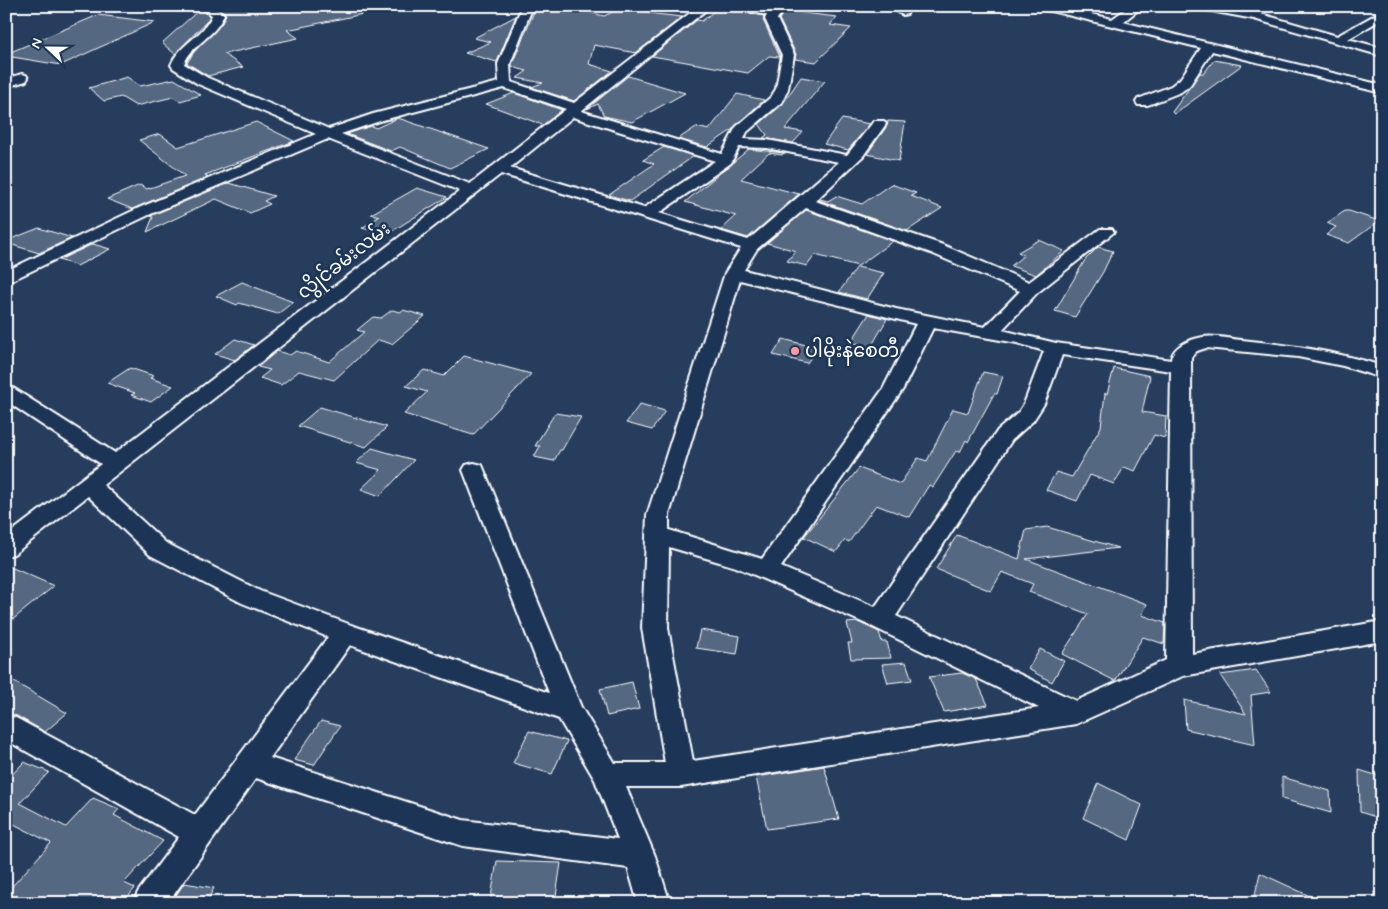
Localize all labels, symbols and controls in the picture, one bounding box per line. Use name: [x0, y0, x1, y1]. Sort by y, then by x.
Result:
north arrow: [22, 22, 72, 72]
text: N: [27, 36, 47, 51]
street label: လွိုင်ခမ်းလမ်း: [290, 214, 397, 307]
place label: ပါမိုးနဲစေတီ: [805, 336, 899, 367]
marker: ပါမိုးနဲစေတီ: [789, 345, 801, 357]

